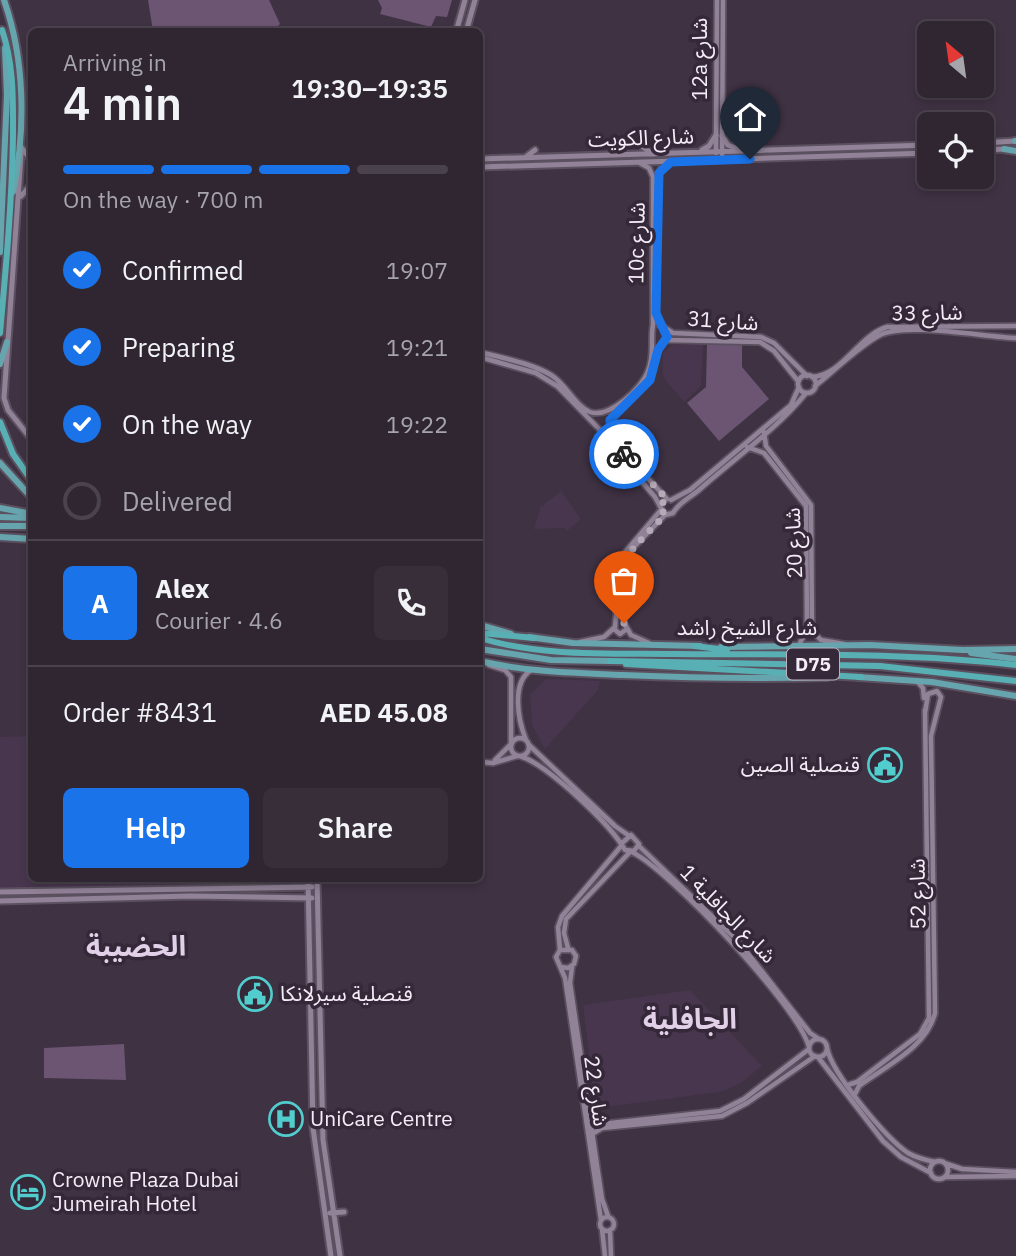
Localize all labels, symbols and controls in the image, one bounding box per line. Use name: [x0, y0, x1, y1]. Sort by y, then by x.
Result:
street label: 12a شارع: [685, 18, 715, 100]
north arrow: [917, 21, 994, 98]
map controls: [917, 21, 994, 189]
text: Arriving in: [63, 47, 167, 77]
text: 19:30–19:35: [291, 71, 448, 105]
text: 4 min: [63, 73, 182, 133]
pin: [720, 87, 780, 159]
icon: home: [731, 98, 769, 136]
button: locate: [917, 112, 994, 189]
street label: شارع الكويت: [587, 121, 695, 155]
text: On the way · 700 m: [63, 184, 263, 214]
street label: 10c شارع: [621, 202, 653, 284]
icon: check: [63, 251, 101, 289]
text: Confirmed: [122, 253, 244, 287]
text: 19:07: [386, 255, 448, 285]
street label: شارع 33: [891, 297, 963, 329]
street label: شارع 31: [686, 304, 760, 338]
icon: check: [63, 328, 101, 366]
text: Preparing: [122, 330, 235, 364]
text: 19:21: [386, 332, 448, 362]
icon: check: [63, 405, 101, 443]
text: On the way: [122, 407, 252, 441]
text: 19:22: [386, 409, 448, 439]
courier: [589, 419, 659, 489]
icon: bike: [605, 435, 643, 473]
text: Delivered: [122, 484, 233, 518]
street label: شارع 20: [778, 507, 810, 579]
pin: [594, 551, 654, 623]
icon: bag: [605, 562, 643, 600]
button: phone: [374, 566, 448, 640]
text: Alex: [155, 571, 209, 605]
text: A: [91, 586, 109, 620]
text: Courier · 4.6: [155, 605, 283, 635]
street label: شارع الشيخ راشد: [677, 613, 817, 643]
road number: D75: [787, 649, 839, 680]
text: Order #8431: [63, 695, 217, 729]
text: AED 45.08: [320, 695, 448, 729]
public building icon: قنصلية الصين: [866, 746, 904, 784]
place label: قنصلية الصين: [741, 750, 860, 778]
button: Help: [63, 788, 249, 868]
button: Share: [263, 788, 448, 868]
street label: شارع الجافلية 1: [673, 858, 783, 970]
street label: شارع 52: [902, 858, 934, 930]
district label: الحضيبة: [86, 927, 186, 964]
public building icon: قنصلية سيرلانكا: [236, 975, 274, 1013]
place label: قنصلية سيرلانكا: [280, 979, 413, 1007]
district label: الجافلية: [643, 1000, 737, 1037]
street label: شارع 22: [576, 1054, 616, 1128]
hospital icon: UniCare Centre: [267, 1100, 305, 1138]
place label: UniCare Centre: [310, 1104, 453, 1132]
place label: Crowne Plaza Dubai Jumeirah Hotel: [52, 1165, 239, 1217]
hotel icon: Crowne Plaza Dubai Jumeirah Hotel: [9, 1173, 47, 1211]

